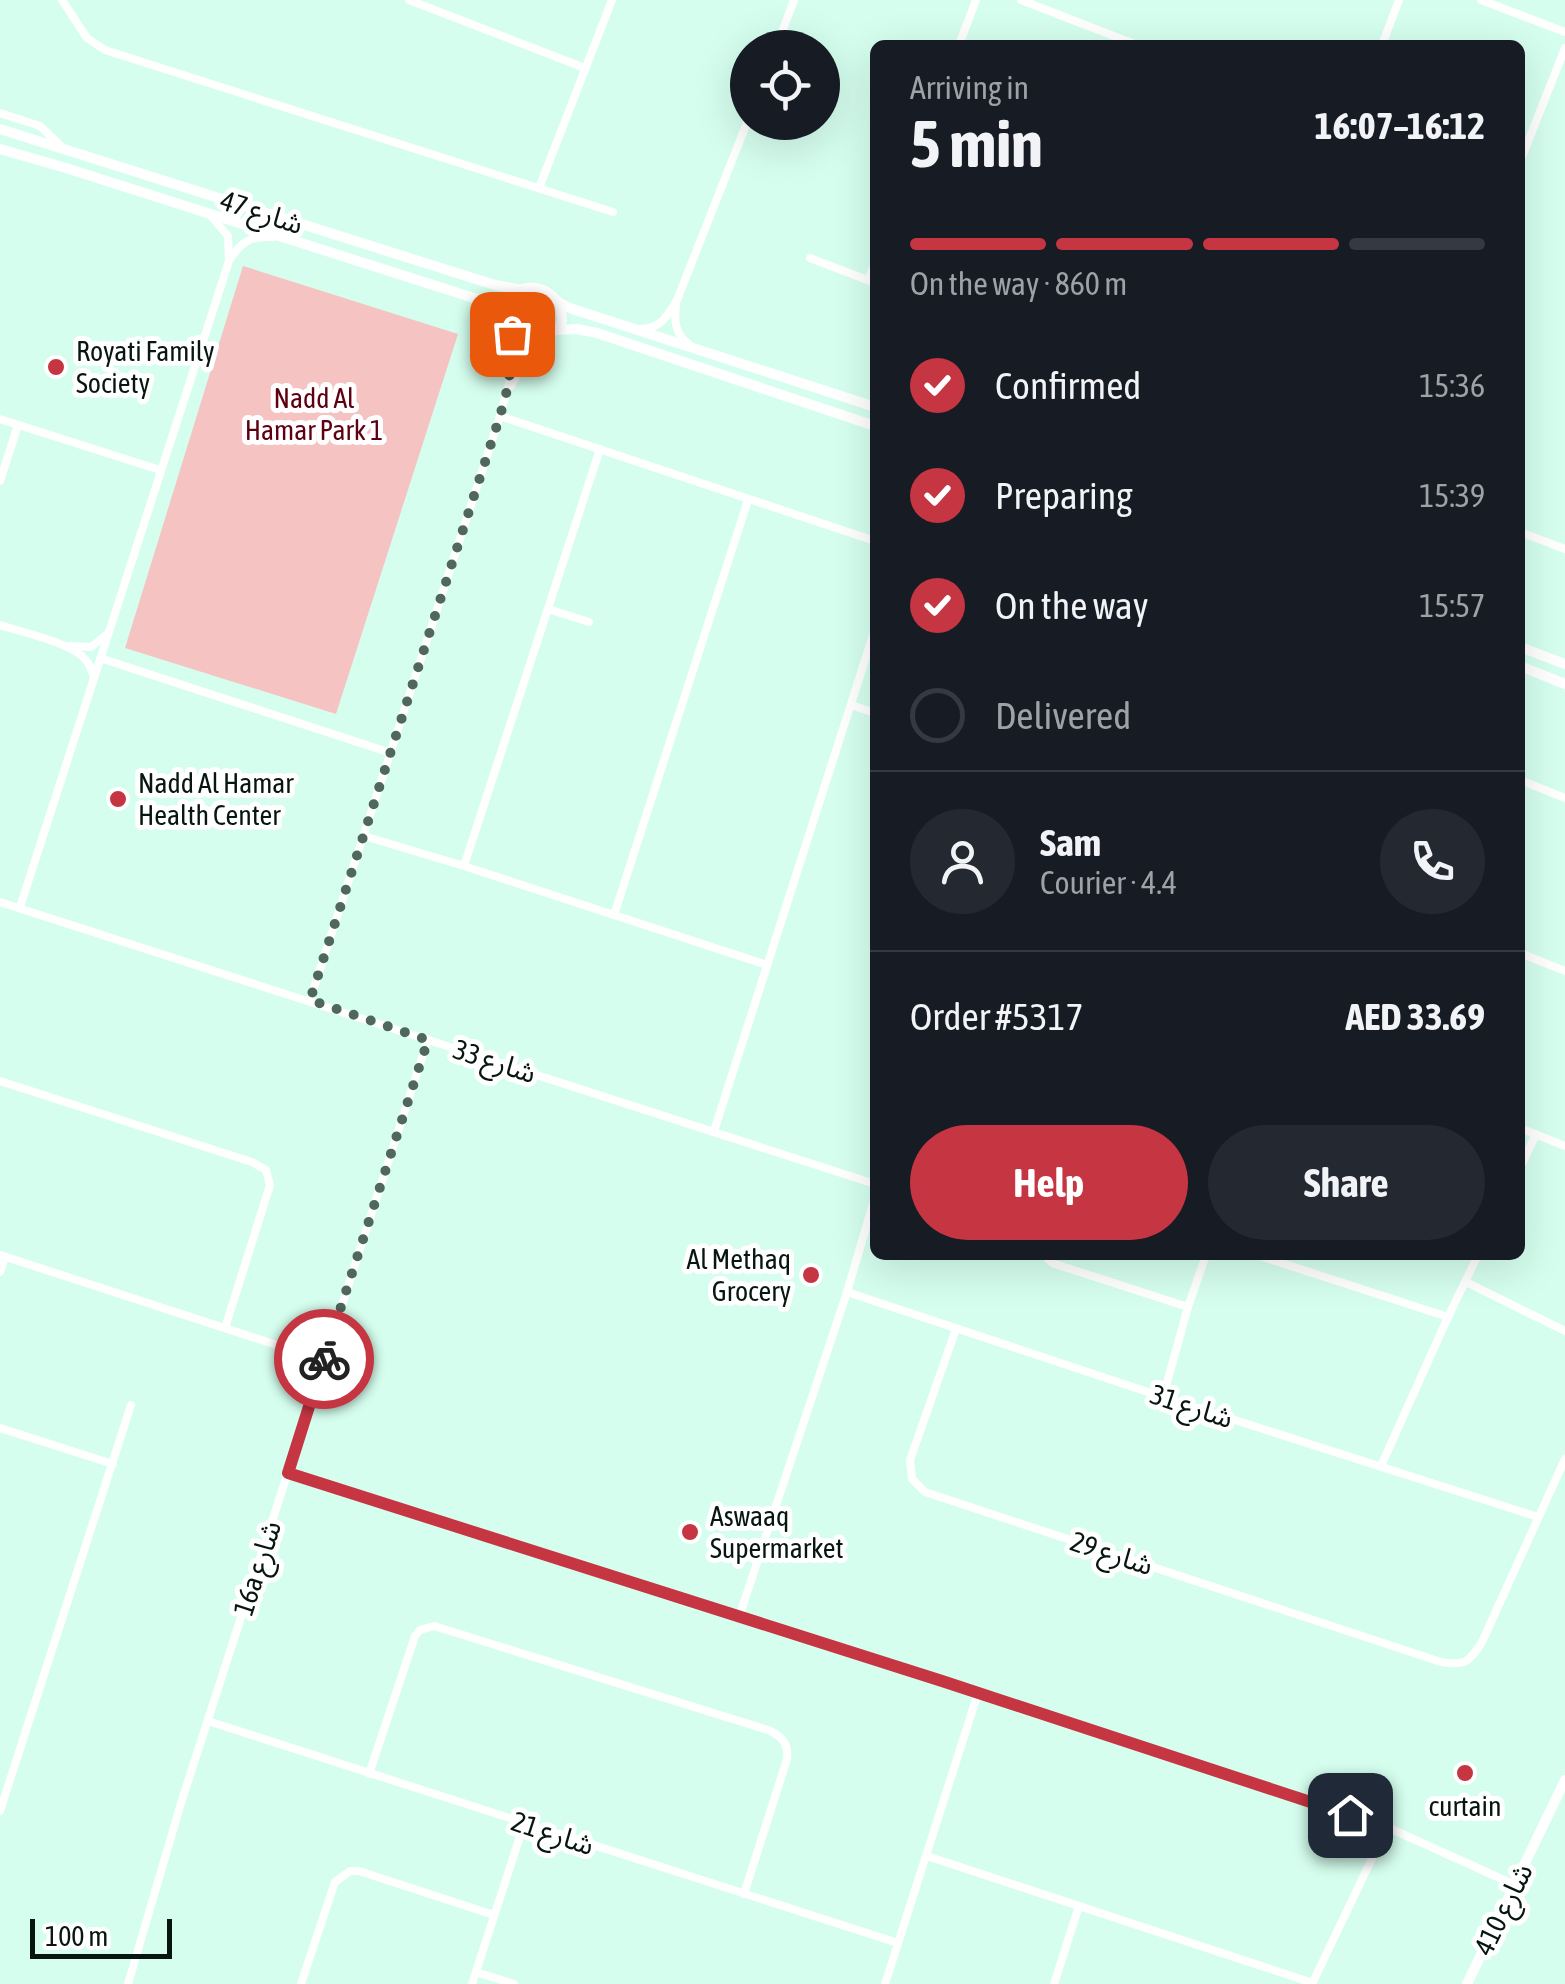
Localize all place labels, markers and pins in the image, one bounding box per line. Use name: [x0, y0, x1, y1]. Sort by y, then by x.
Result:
pin: [470, 292, 555, 377]
place label: Royati Family Society: [76, 335, 215, 399]
marker: Royati Family Society: [45, 356, 67, 378]
place label: Nadd Al Hamar Health Center: [138, 767, 294, 831]
marker: Nadd Al Hamar Health Center: [107, 788, 129, 810]
place label: Al Methaq Grocery: [687, 1243, 791, 1307]
marker: Al Methaq Grocery: [800, 1264, 822, 1286]
place label: Aswaaq Supermarket: [710, 1500, 844, 1564]
marker: Aswaaq Supermarket: [679, 1521, 701, 1543]
marker: curtain: [1454, 1762, 1476, 1784]
pin: [1308, 1773, 1393, 1858]
place label: curtain: [1429, 1790, 1501, 1822]

